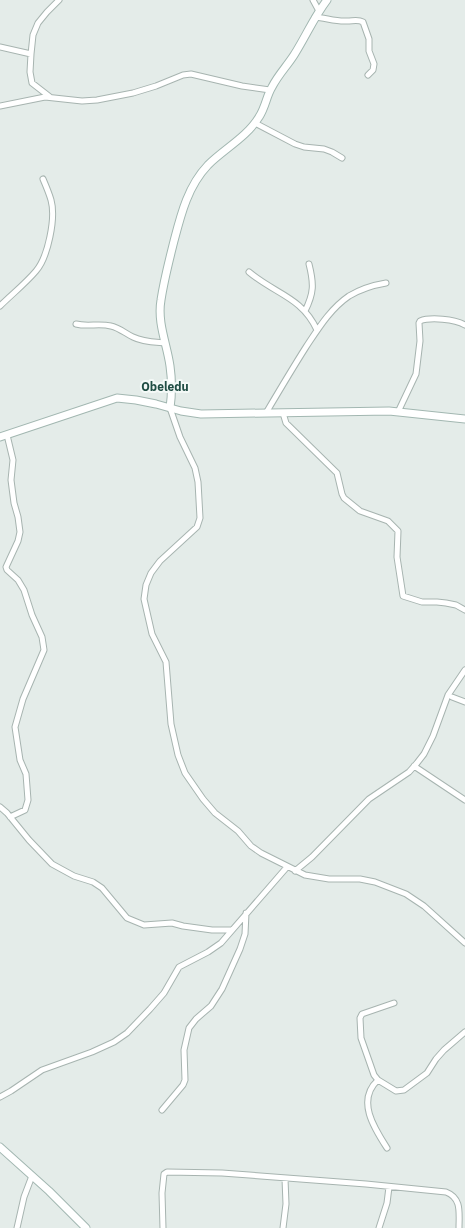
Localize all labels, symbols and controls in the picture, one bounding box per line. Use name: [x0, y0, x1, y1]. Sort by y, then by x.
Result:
district label: Obeledu: [141, 379, 189, 394]

